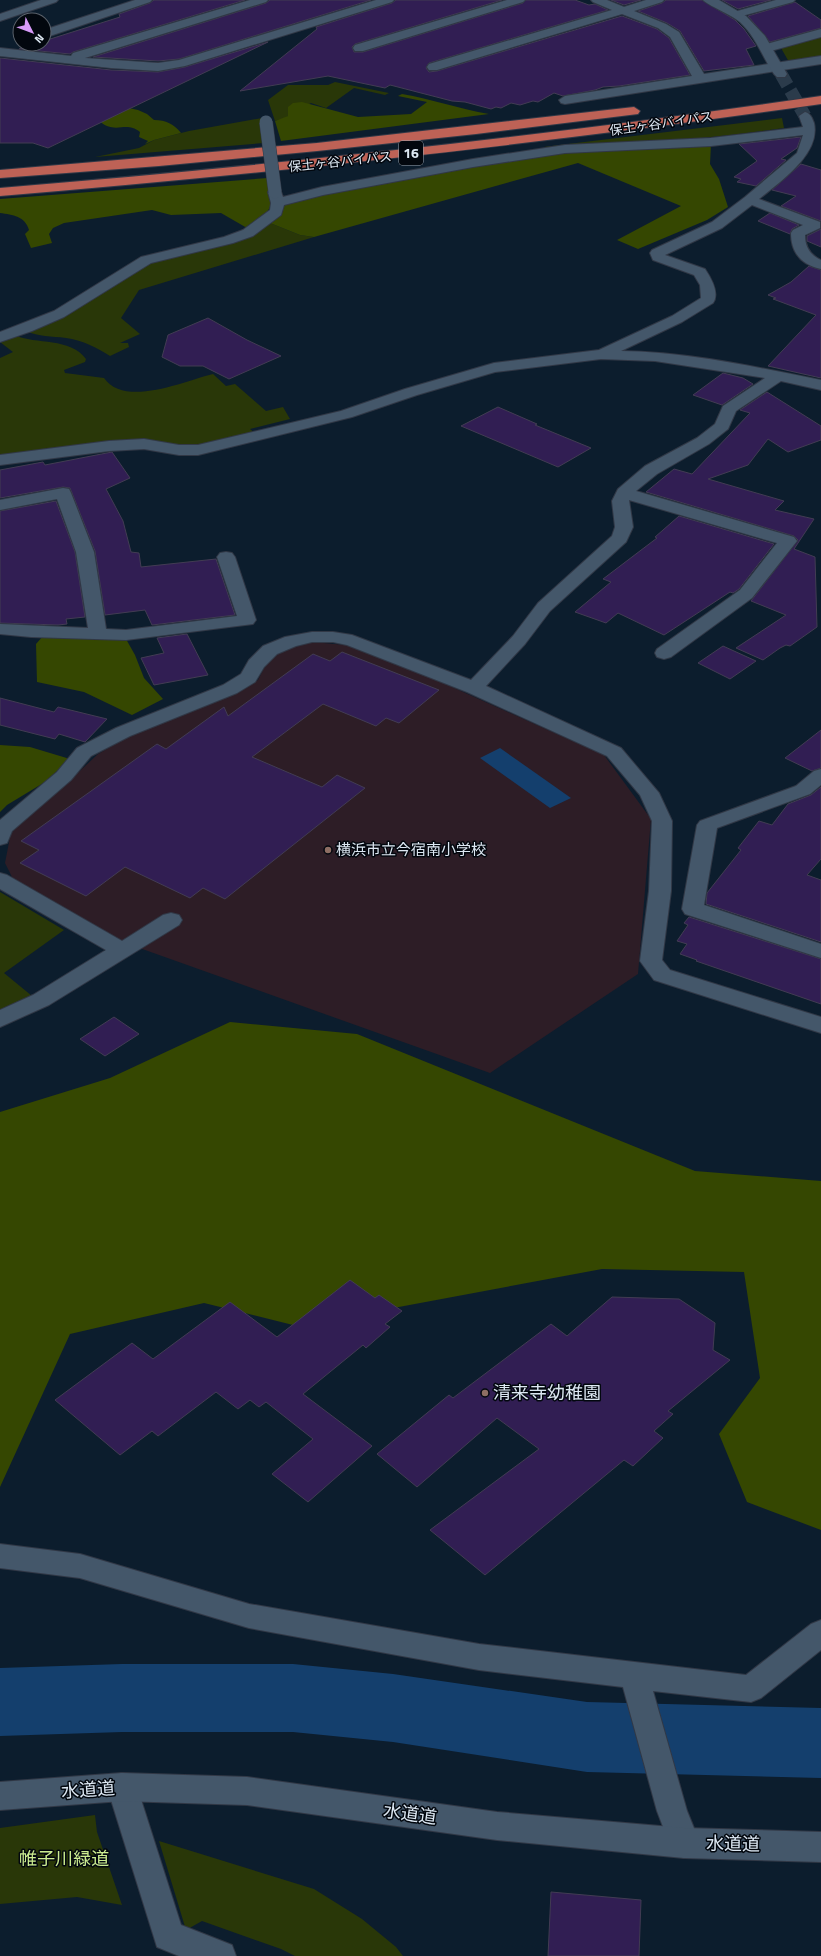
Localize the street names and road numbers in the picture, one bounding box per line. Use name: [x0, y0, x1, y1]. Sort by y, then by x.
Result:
street label: 保土ヶ谷バイパス: [608, 106, 714, 140]
road number: 16: [399, 141, 423, 165]
street label: 保土ヶ谷バイパス: [287, 146, 393, 176]
street label: 水道道: [60, 1774, 116, 1805]
street label: 水道道: [381, 1796, 439, 1831]
street label: 水道道: [706, 1830, 760, 1857]

